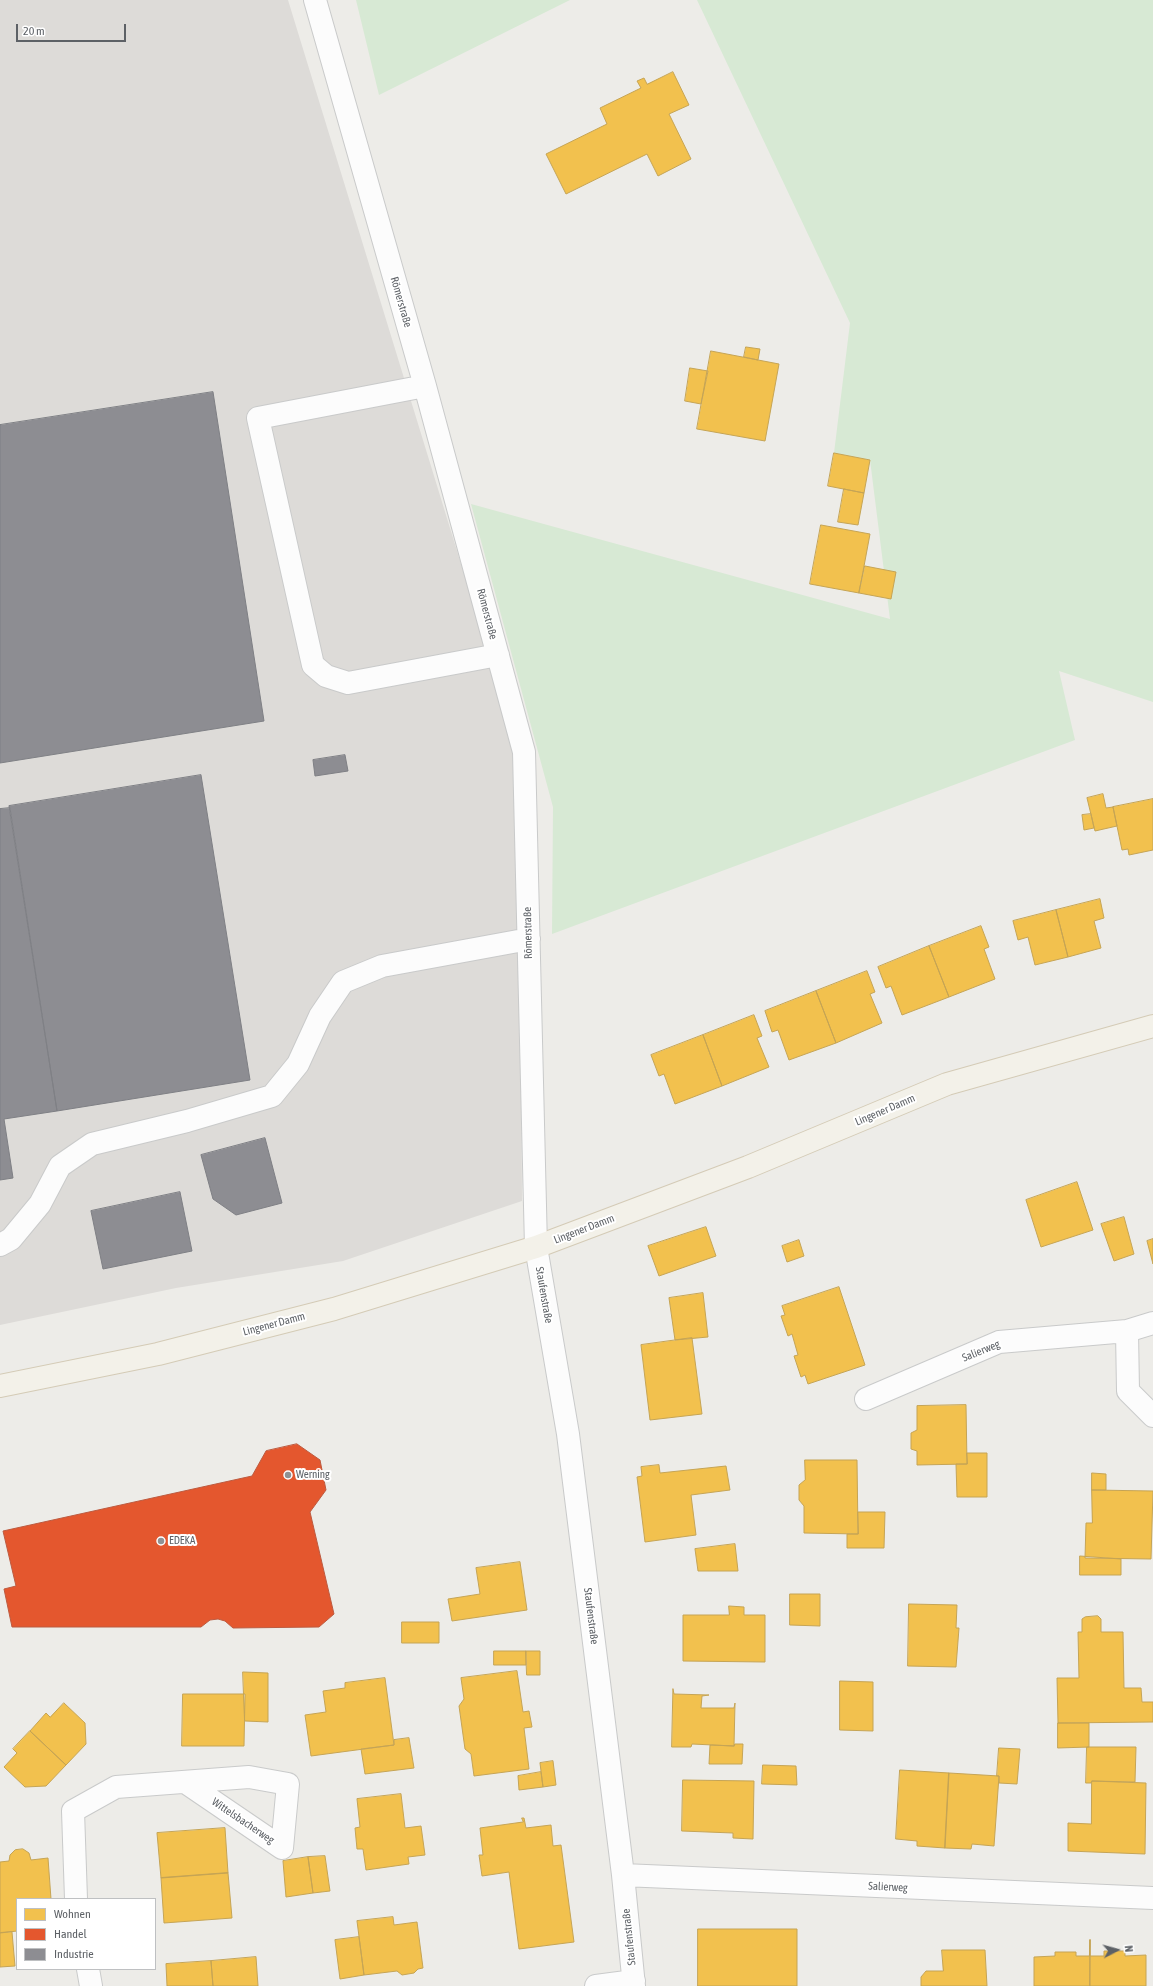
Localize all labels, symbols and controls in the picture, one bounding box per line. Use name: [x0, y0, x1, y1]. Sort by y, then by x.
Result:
scale bar: [18, 16, 128, 42]
text: 20 m: [23, 24, 45, 38]
street label: Römerstraße: [387, 275, 415, 329]
street label: Römerstraße: [474, 587, 500, 641]
street label: Römerstraße: [521, 907, 535, 959]
street label: Lingener Damm: [853, 1091, 917, 1129]
street label: Lingener Damm: [552, 1211, 616, 1247]
street label: Staufenstraße: [533, 1266, 555, 1324]
street label: Lingener Damm: [241, 1309, 307, 1339]
street label: Salierweg: [960, 1337, 1002, 1365]
place label: Werning: [296, 1468, 330, 1482]
marker: Werning: [283, 1470, 293, 1480]
place label: EDEKA: [169, 1534, 195, 1548]
marker: EDEKA: [156, 1536, 166, 1546]
street label: Staufenstraße: [581, 1587, 601, 1645]
street label: Wittelsbacherweg: [209, 1795, 277, 1847]
street label: Salierweg: [868, 1879, 908, 1895]
legend: [16, 1898, 156, 1970]
text: Wohnen: [54, 1907, 91, 1921]
street label: Staufenstraße: [619, 1908, 639, 1966]
text: Handel: [54, 1927, 87, 1941]
north arrow: [1097, 1930, 1137, 1970]
text: N: [1123, 1945, 1135, 1953]
text: Industrie: [54, 1947, 94, 1961]

